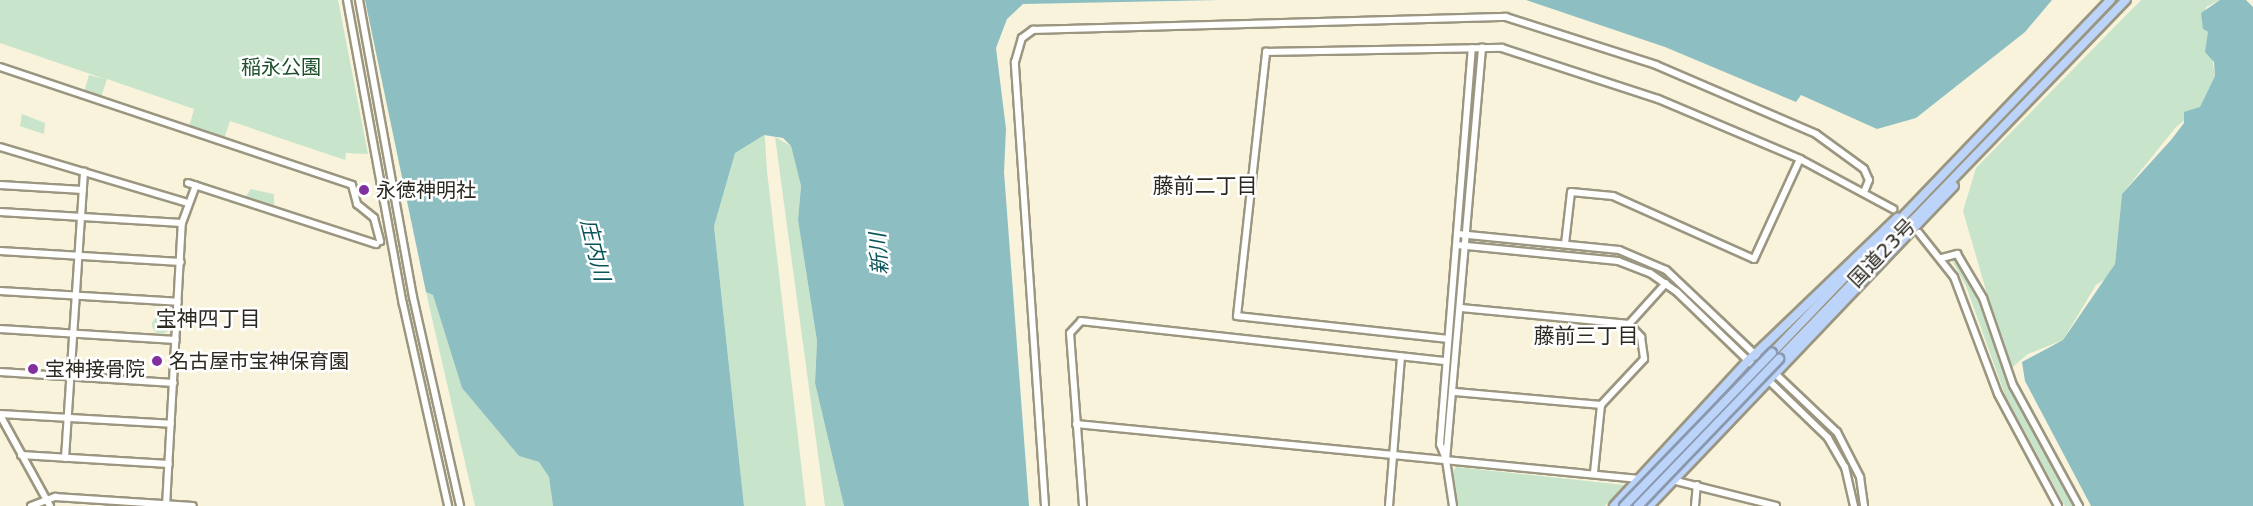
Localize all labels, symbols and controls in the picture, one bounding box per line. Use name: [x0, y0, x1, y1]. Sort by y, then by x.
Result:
park label: 稲永公園: [241, 55, 321, 79]
district label: 藤前二丁目: [1153, 173, 1257, 199]
place label: 永徳神明社: [376, 178, 476, 202]
marker: 永徳神明社: [357, 183, 371, 197]
street label: 国道23号: [1844, 214, 1920, 292]
water label: 庄内川: [575, 216, 615, 284]
water label: 新川: [865, 232, 893, 276]
district label: 宝神四丁目: [156, 306, 260, 332]
district label: 藤前三丁目: [1534, 323, 1638, 349]
place label: 名古屋市宝神保育園: [169, 349, 349, 373]
marker: 名古屋市宝神保育園: [150, 354, 164, 368]
place label: 宝神接骨院: [45, 357, 145, 381]
marker: 宝神接骨院: [26, 362, 40, 376]

